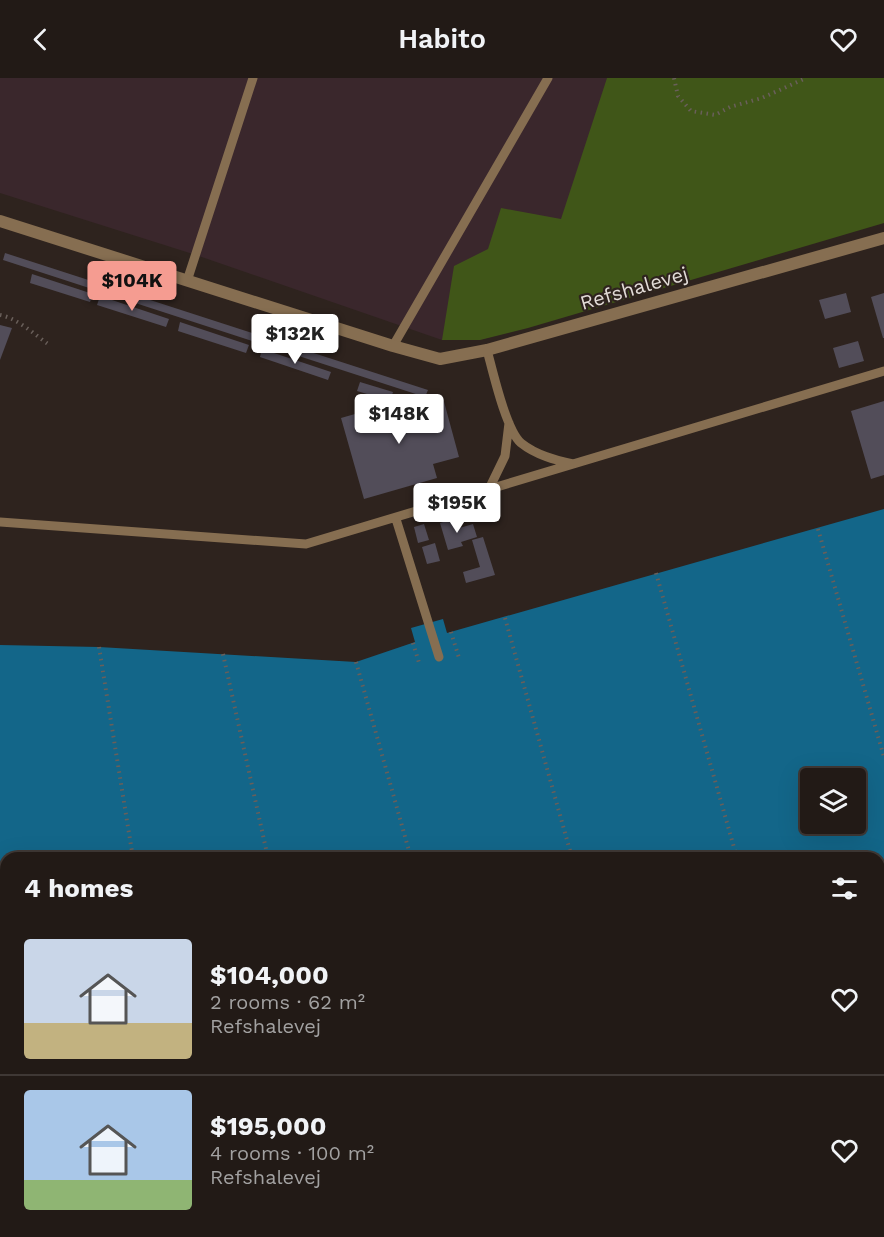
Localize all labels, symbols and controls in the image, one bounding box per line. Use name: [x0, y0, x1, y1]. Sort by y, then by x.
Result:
icon: back: [24, 23, 57, 56]
text: Habito: [398, 23, 486, 55]
icon: heart: [827, 23, 860, 56]
pin: $104K: [90, 261, 174, 312]
street label: Refshalevej: [577, 261, 691, 315]
text: $104K: [101, 268, 163, 292]
pin: $132K: [253, 314, 337, 365]
text: $132K: [265, 321, 325, 345]
pin: $148K: [357, 394, 441, 445]
text: $148K: [369, 401, 429, 425]
pin: $195K: [415, 483, 499, 534]
text: $195K: [427, 490, 487, 514]
map controls: [800, 768, 866, 834]
button: layers: [800, 768, 866, 834]
icon: filters: [828, 872, 861, 905]
text: 4 homes: [24, 873, 133, 903]
text: $104,000: [210, 960, 329, 990]
icon: home: [72, 963, 144, 1035]
icon: heart: [828, 983, 861, 1016]
text: 2 rooms · 62 m²: [210, 990, 365, 1014]
text: Refshalevej: [210, 1014, 321, 1038]
text: $195,000: [210, 1111, 326, 1141]
icon: home: [72, 1114, 144, 1186]
icon: heart: [828, 1134, 861, 1167]
text: 4 rooms · 100 m²: [210, 1141, 374, 1165]
text: Refshalevej: [210, 1165, 321, 1189]

